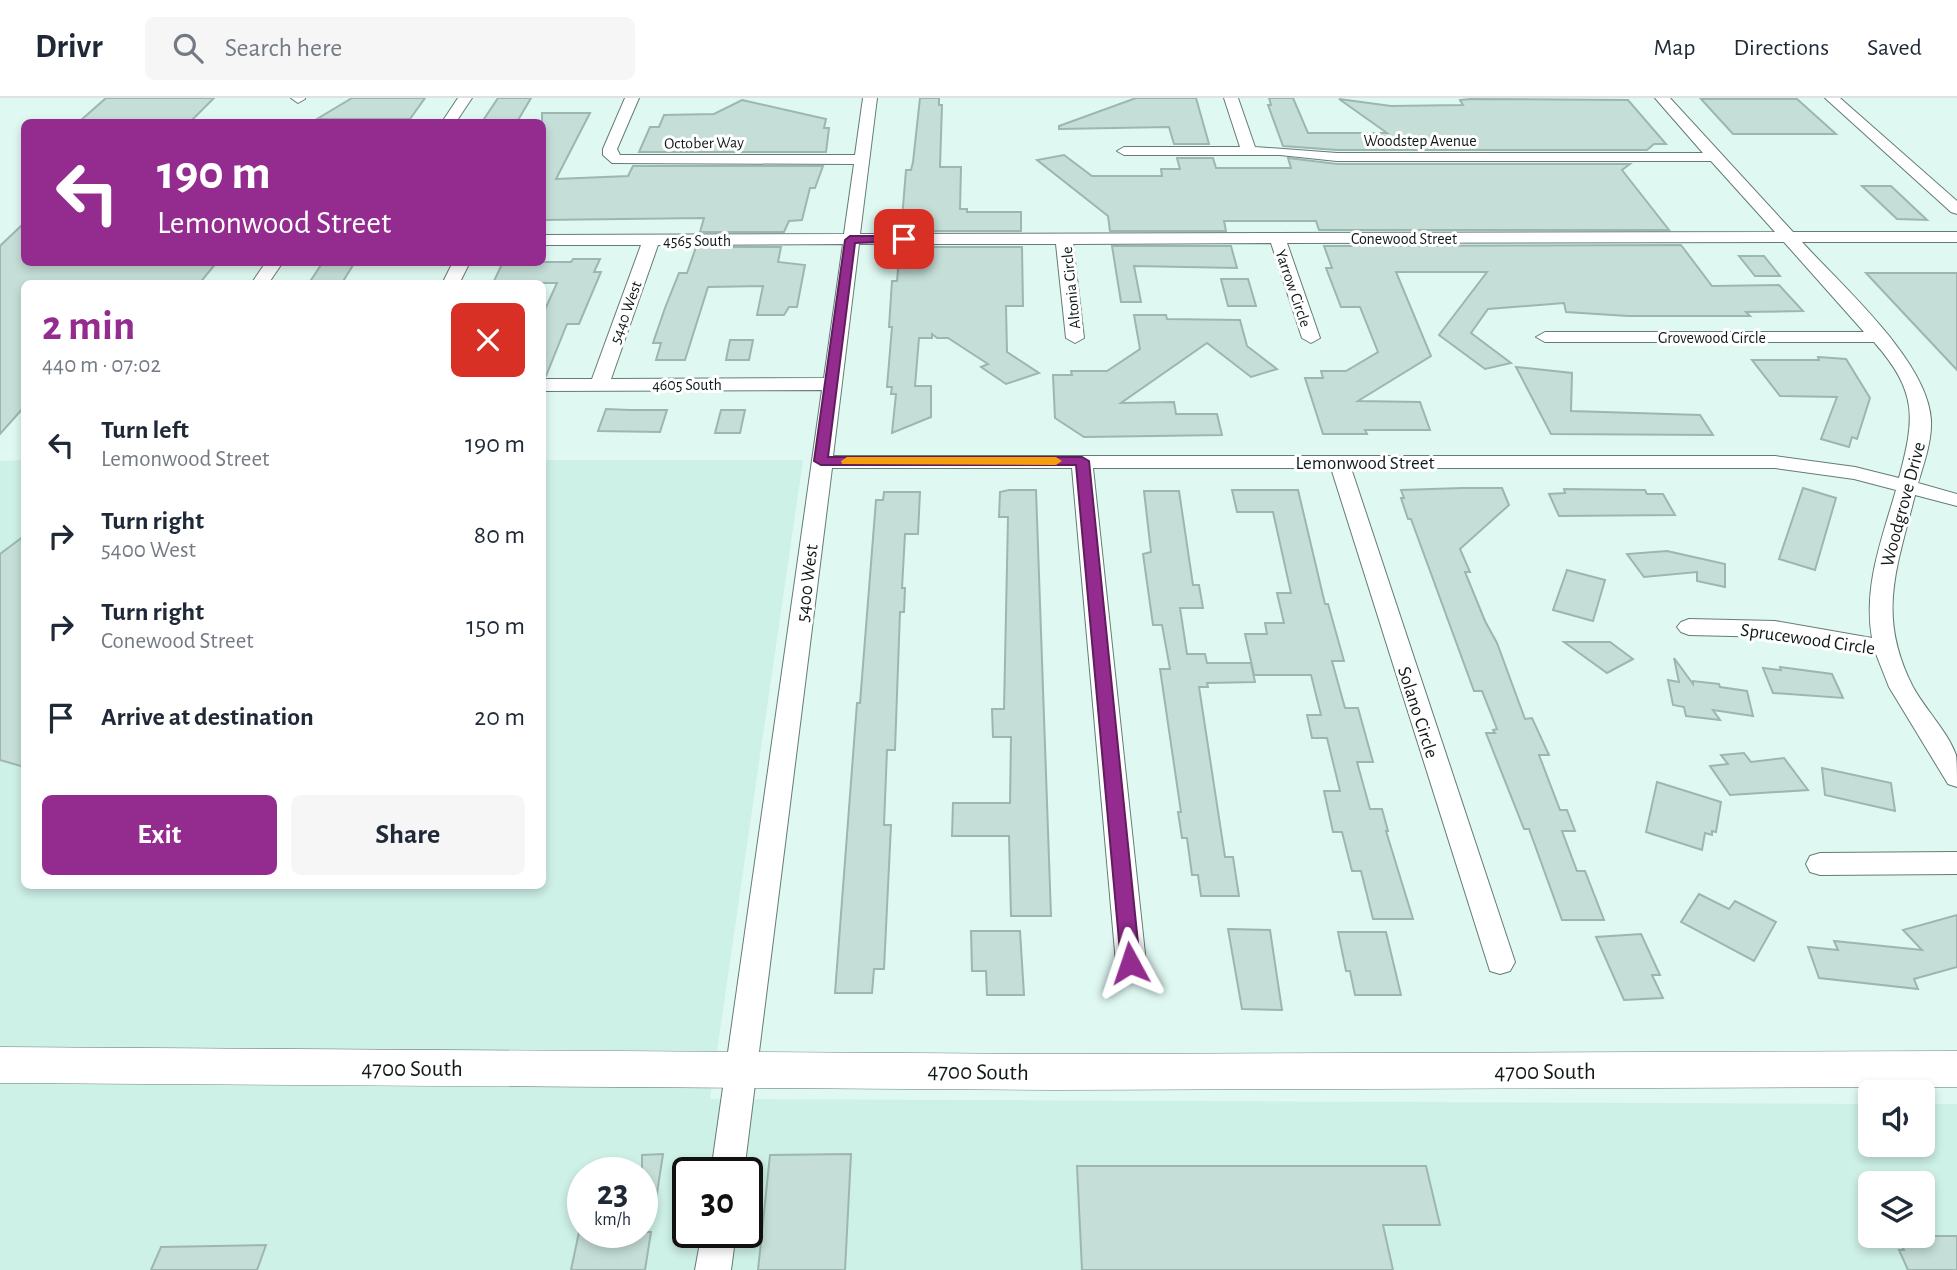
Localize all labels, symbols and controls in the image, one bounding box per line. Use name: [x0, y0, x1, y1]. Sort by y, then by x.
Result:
search box: [145, 17, 635, 80]
icon: search: [169, 29, 207, 67]
text: Drivr: [35, 31, 103, 64]
text: Search here: [225, 35, 342, 61]
text: Map: [1653, 36, 1695, 60]
text: Directions: [1733, 36, 1829, 60]
text: Saved: [1867, 36, 1922, 60]
street label: Woodstep Avenue: [1363, 133, 1477, 149]
street label: October Way: [664, 134, 744, 153]
icon: left: [42, 147, 133, 238]
text: 190 m: [157, 149, 271, 198]
text: Lemonwood Street: [157, 207, 391, 239]
pin: [874, 209, 934, 269]
icon: arrive: [885, 220, 923, 258]
street label: Conewood Street: [1351, 231, 1457, 247]
street label: 4565 South: [663, 233, 731, 249]
street label: Altonia Circle: [1059, 246, 1083, 330]
street label: Yarrow Circle: [1272, 247, 1314, 329]
street label: 5440 West: [607, 279, 645, 346]
button: close: [451, 303, 525, 377]
text: 2 min: [42, 305, 135, 347]
street label: Grovewood Circle: [1658, 330, 1766, 346]
text: 440 m · 07:02: [42, 354, 161, 377]
street label: 4605 South: [652, 377, 722, 393]
text: Turn left: [101, 417, 189, 443]
icon: left: [42, 426, 80, 464]
text: 190 m: [465, 431, 525, 457]
street label: Woodgrove Drive: [1878, 440, 1929, 569]
text: Lemonwood Street: [101, 448, 269, 471]
street label: Lemonwood Street: [1295, 454, 1435, 473]
text: Turn right: [101, 508, 204, 534]
icon: right: [42, 517, 80, 555]
text: 80 m: [474, 522, 525, 548]
text: 5400 West: [101, 539, 196, 562]
street label: 5400 West: [793, 543, 822, 623]
text: Turn right: [101, 599, 204, 625]
icon: right: [42, 608, 80, 646]
text: 150 m: [466, 613, 525, 639]
street label: Sprucewood Circle: [1739, 621, 1876, 658]
text: Conewood Street: [101, 630, 254, 653]
street label: Solano Circle: [1394, 664, 1441, 761]
icon: arrive: [42, 699, 80, 737]
text: Arrive at destination: [101, 704, 314, 730]
text: 20 m: [474, 704, 525, 730]
button: Exit: [42, 795, 277, 875]
button: Share: [291, 795, 525, 875]
position arrow: [1093, 926, 1167, 1000]
street label: 4700 South: [361, 1058, 463, 1081]
street label: 4700 South: [927, 1060, 1029, 1085]
street label: 4700 South: [1494, 1061, 1596, 1084]
map controls: [1858, 1080, 1935, 1248]
button: sound: [1858, 1080, 1935, 1157]
speed limit sign: 30: [672, 1157, 763, 1248]
button: layers: [1858, 1171, 1935, 1248]
text: 23: [597, 1176, 628, 1211]
text: km/h: [594, 1211, 631, 1229]

